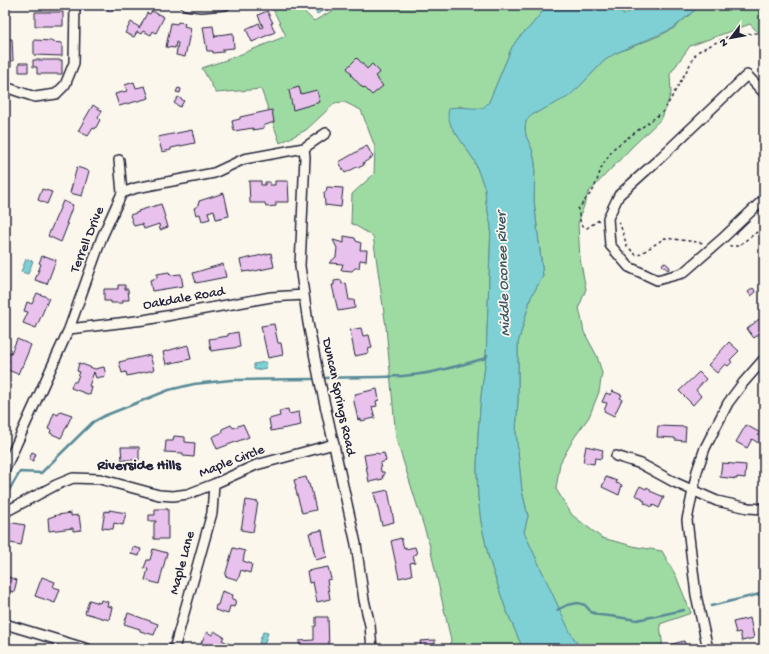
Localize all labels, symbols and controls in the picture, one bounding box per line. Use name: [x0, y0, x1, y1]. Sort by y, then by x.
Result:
north arrow: [711, 18, 751, 58]
text: N: [717, 36, 731, 48]
street label: Terrell Drive: [67, 204, 109, 276]
water label: Middle Oconee River: [493, 209, 515, 337]
street label: Oakdale Road: [142, 283, 228, 315]
street label: Duncan Springs Road: [317, 336, 359, 459]
street label: Maple Circle: [197, 441, 268, 482]
district label: Riverside Hills: [96, 457, 182, 475]
street label: Maple Lane: [166, 529, 200, 596]

